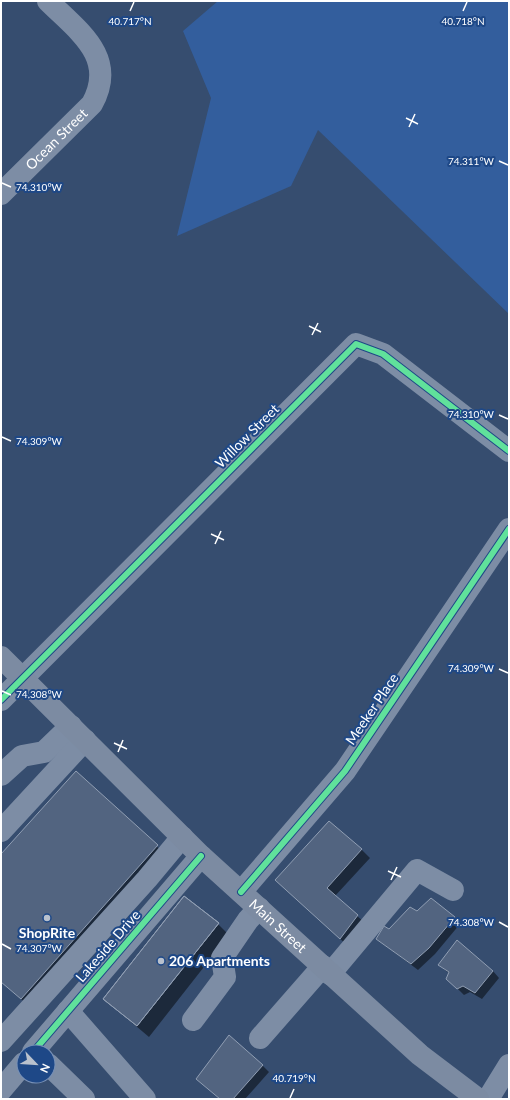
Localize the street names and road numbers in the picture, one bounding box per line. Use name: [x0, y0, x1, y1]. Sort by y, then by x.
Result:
street label: Ocean Street: [22, 104, 91, 173]
street label: Willow Street: [211, 400, 282, 471]
street label: Meeker Place: [341, 670, 402, 748]
street label: Main Street: [246, 895, 310, 956]
street label: Lakeside Drive: [72, 906, 144, 985]

